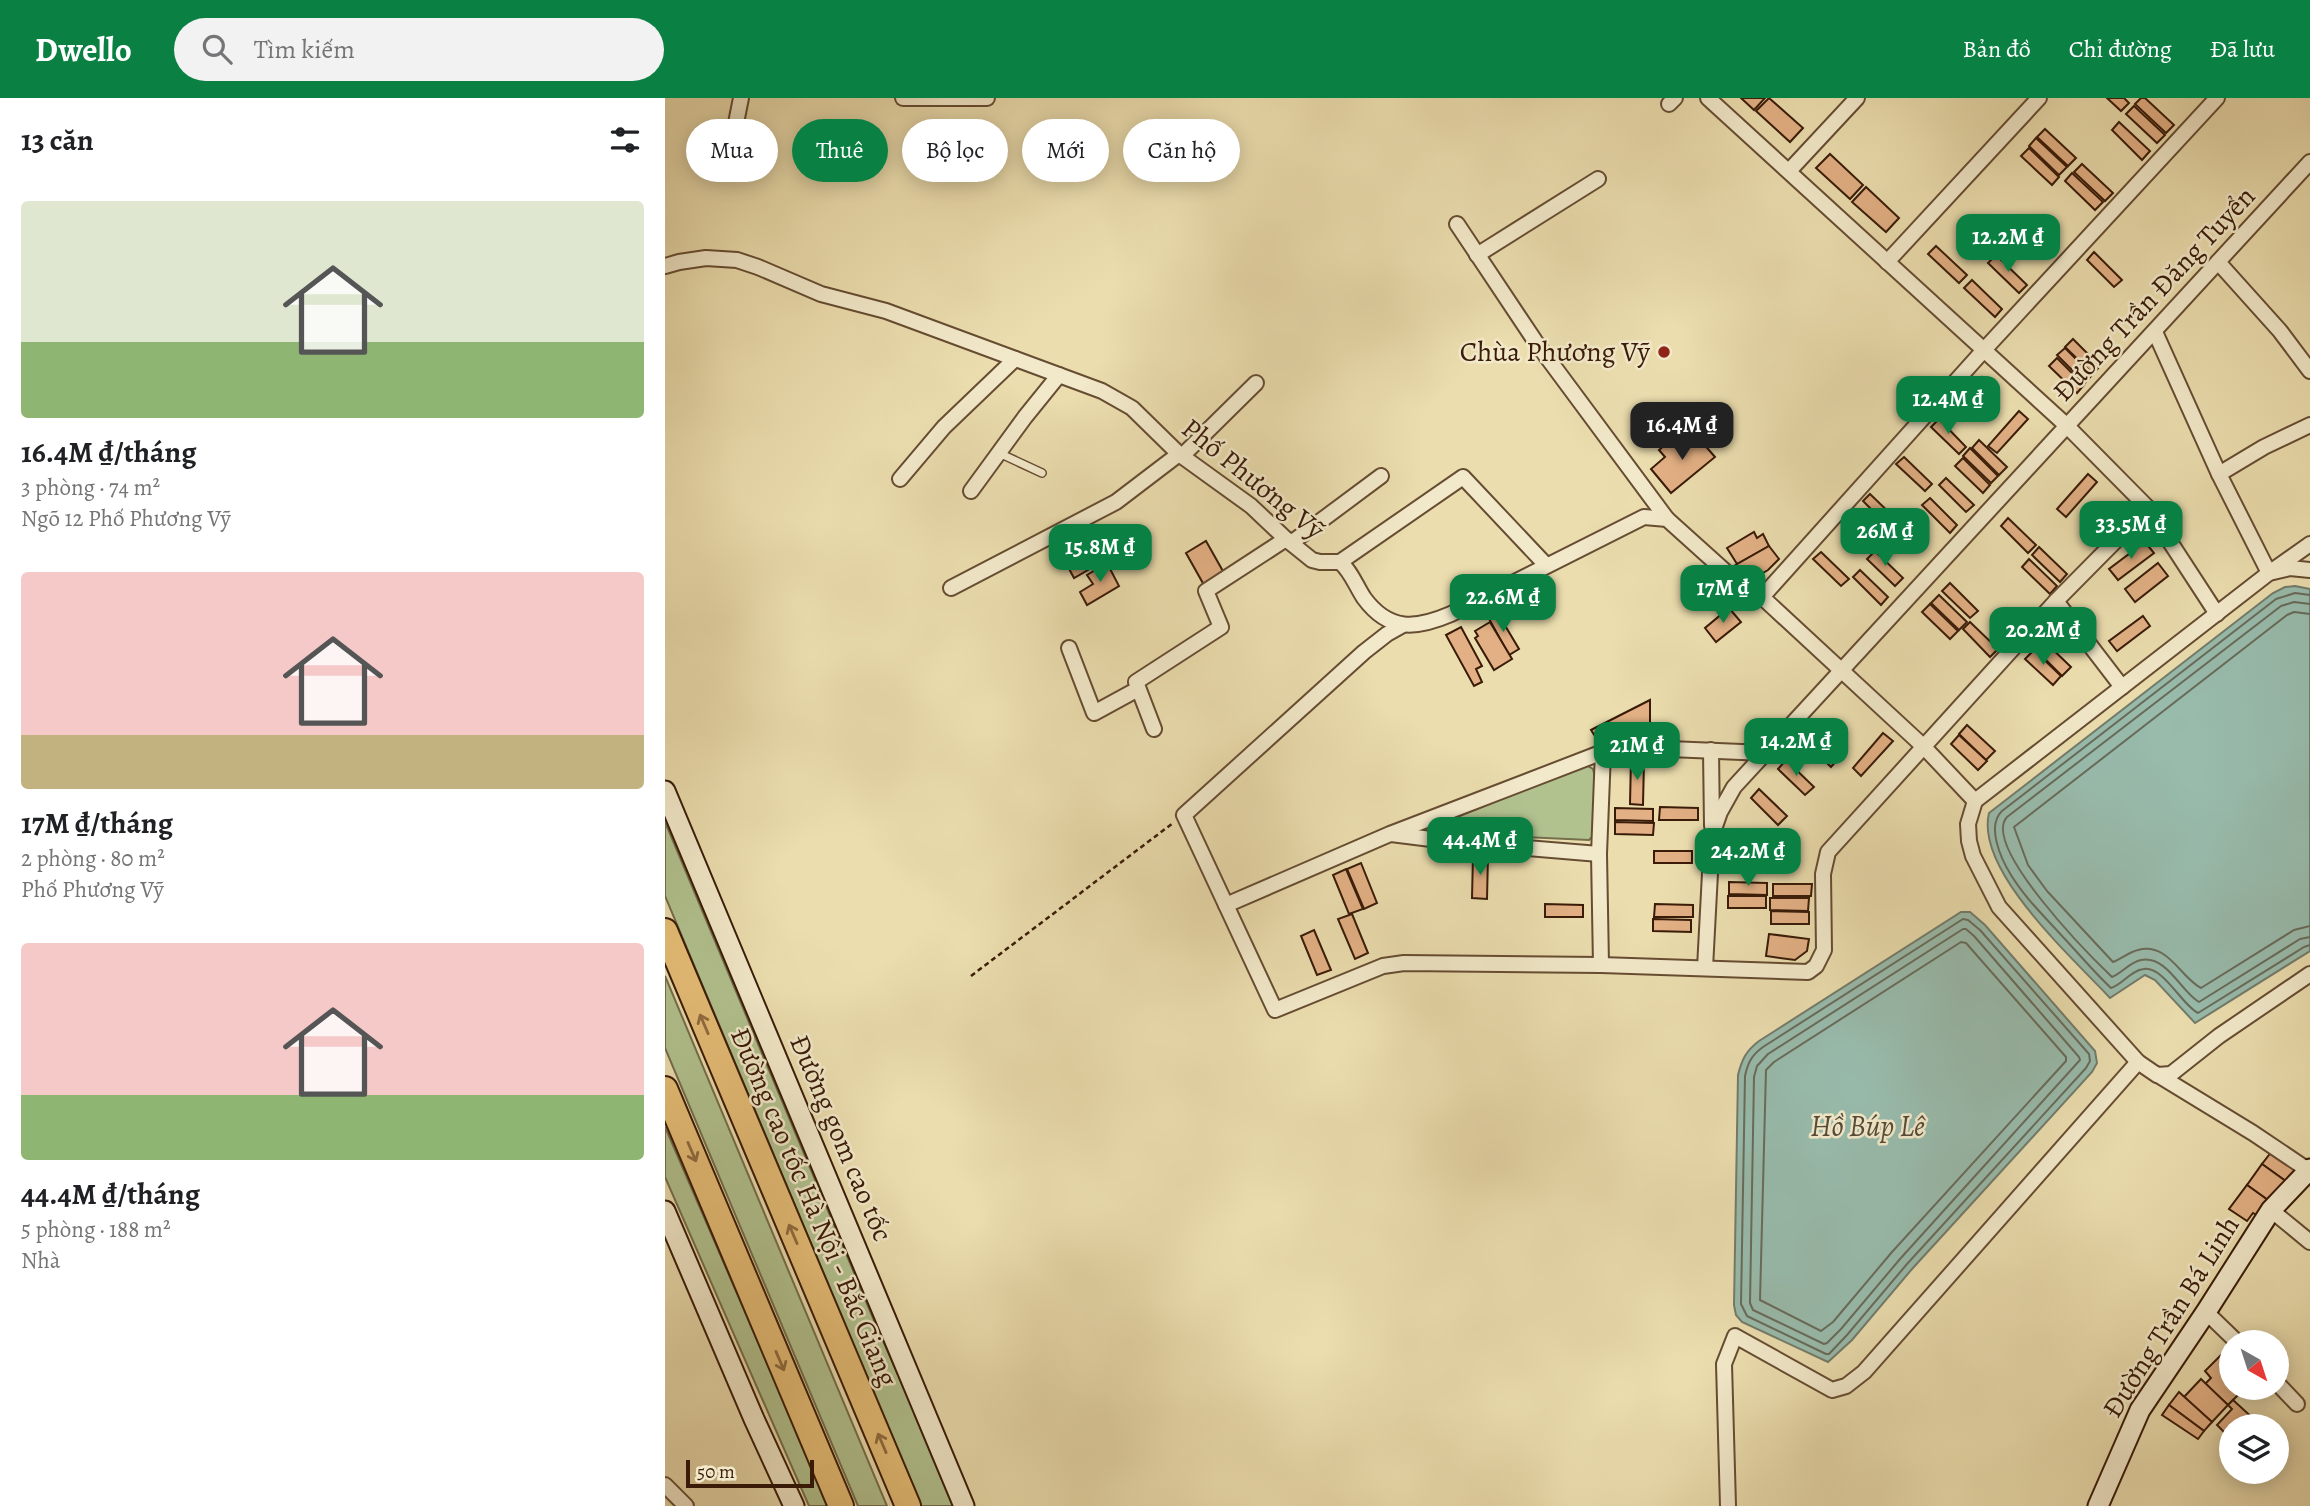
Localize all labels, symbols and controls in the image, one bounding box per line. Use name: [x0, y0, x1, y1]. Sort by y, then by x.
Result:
search box: [174, 18, 664, 81]
text: Dwello: [35, 27, 132, 72]
icon: search: [198, 30, 236, 68]
text: Tìm kiếm: [254, 32, 355, 67]
text: Bản đồ: [1963, 33, 2031, 65]
text: Chỉ đường: [2069, 33, 2172, 65]
text: Đã lưu: [2210, 33, 2275, 65]
chip: Mua: [686, 119, 778, 182]
chip: Thuê: [792, 119, 888, 182]
chip: Bộ lọc: [902, 119, 1008, 182]
chip: Mới: [1022, 119, 1109, 182]
chip: Căn hộ: [1123, 119, 1240, 182]
text: 13 căn: [21, 120, 94, 160]
icon: filters: [606, 121, 644, 159]
street label: Đường Trần Đăng Tuyển: [2044, 178, 2264, 410]
pin: 12.2M ₫: [1943, 214, 2073, 274]
text: 12.2M ₫: [1972, 221, 2044, 252]
icon: home: [270, 247, 396, 373]
place label: Chùa Phương Vỹ: [1460, 333, 1651, 371]
marker: Chùa Phương Vỹ: [1656, 344, 1672, 360]
pin: 12.4M ₫: [1883, 376, 2013, 436]
text: 12.4M ₫: [1912, 383, 1984, 414]
pin: 16.4M ₫: [1617, 402, 1747, 462]
text: 16.4M ₫: [1646, 409, 1718, 440]
street label: Phố Phương Vỹ: [1173, 410, 1333, 549]
text: 16.4M ₫/tháng: [21, 432, 197, 472]
text: 3 phòng · 74 m²: [21, 472, 160, 503]
pin: 33.5M ₫: [2066, 502, 2196, 561]
text: Ngõ 12 Phố Phương Vỹ: [21, 503, 231, 534]
pin: 26M ₫: [1836, 508, 1934, 568]
text: 33.5M ₫: [2095, 508, 2167, 539]
text: 26M ₫: [1857, 515, 1913, 546]
pin: 15.8M ₫: [1035, 524, 1165, 584]
text: 15.8M ₫: [1065, 531, 1135, 562]
pin: 17M ₫: [1674, 566, 1772, 625]
text: 17M ₫: [1696, 572, 1750, 603]
pin: 22.6M ₫: [1438, 574, 1568, 634]
text: 22.6M ₫: [1466, 581, 1540, 612]
pin: 20.2M ₫: [1978, 608, 2108, 667]
text: 20.2M ₫: [2005, 614, 2081, 645]
icon: home: [270, 618, 396, 744]
pin: 14.2M ₫: [1731, 718, 1861, 778]
pin: 21M ₫: [1588, 722, 1686, 782]
text: 14.2M ₫: [1760, 725, 1832, 756]
text: 21M ₫: [1610, 729, 1664, 760]
text: 17M ₫/tháng: [21, 803, 173, 843]
pin: 44.4M ₫: [1415, 818, 1545, 877]
text: 44.4M ₫: [1443, 824, 1517, 855]
pin: 24.2M ₫: [1683, 828, 1813, 888]
text: 24.2M ₫: [1711, 835, 1785, 866]
text: 2 phòng · 80 m²: [21, 843, 165, 874]
text: Phố Phương Vỹ: [21, 874, 164, 905]
icon: home: [270, 989, 396, 1115]
one-way arrow: [697, 1014, 710, 1035]
street label: Đường cao tốc Hà Nội - Bắc Giang: [721, 1022, 907, 1392]
street label: Đường gom cao tốc: [780, 1029, 902, 1247]
water label: Hồ Búp Lê: [1810, 1106, 1926, 1146]
one-way arrow: [686, 1140, 699, 1162]
text: 44.4M ₫/tháng: [21, 1174, 200, 1214]
street label: Đường Trần Bá Linh: [2094, 1209, 2248, 1425]
text: 5 phòng · 188 m²: [21, 1214, 171, 1245]
one-way arrow: [786, 1223, 799, 1245]
text: Nhà: [21, 1245, 61, 1276]
north arrow: [2219, 1330, 2289, 1400]
map controls: [2219, 1330, 2289, 1484]
one-way arrow: [774, 1350, 787, 1372]
button: layers: [2219, 1414, 2289, 1484]
one-way arrow: [874, 1433, 887, 1454]
scale bar: [686, 1457, 814, 1489]
text: 50 m: [697, 1459, 735, 1485]

